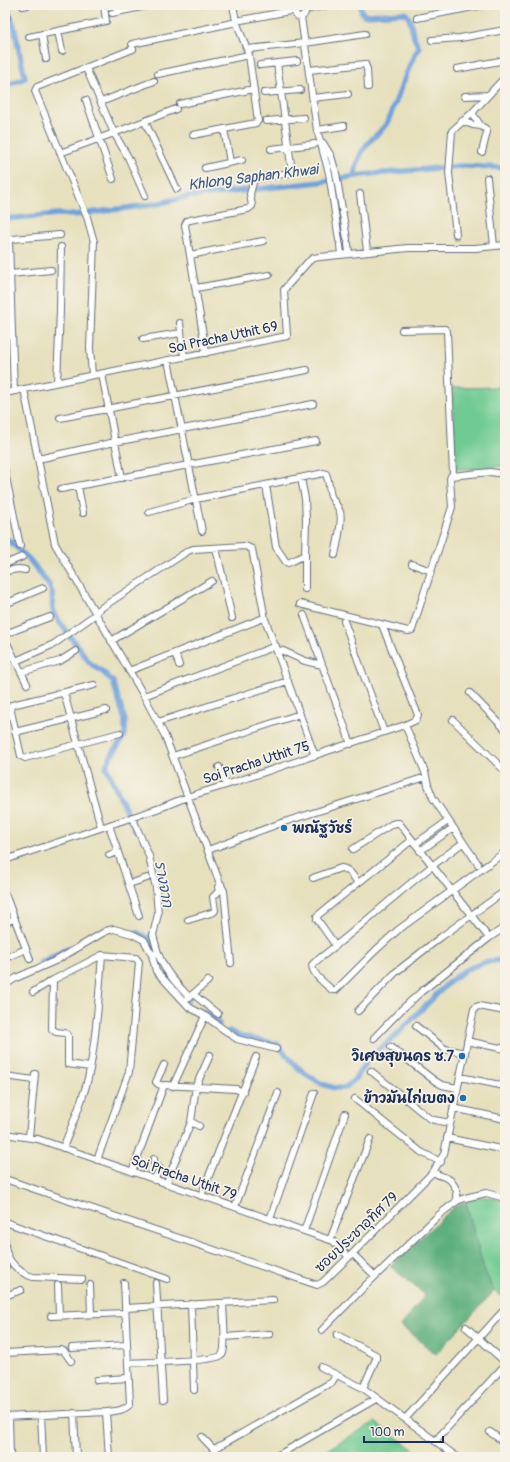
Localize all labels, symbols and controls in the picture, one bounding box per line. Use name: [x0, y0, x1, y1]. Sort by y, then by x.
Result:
water label: Khlong Saphan Khwai: [187, 160, 321, 195]
street label: Soi Pracha Uthit 69: [167, 318, 279, 357]
street label: Soi Pracha Uthit 75: [201, 737, 312, 788]
place label: พณัฐวัชร์: [292, 818, 352, 838]
marker: พณัฐวัชร์: [279, 823, 289, 833]
water label: รางจาก: [150, 859, 177, 910]
place label: วิเศษสุขนคร ซ.7: [352, 1047, 455, 1067]
marker: วิเศษสุขนคร ซ.7: [457, 1051, 467, 1061]
place label: ข้าวมันไก่เบตง: [364, 1088, 455, 1107]
marker: ข้าวมันไก่เบตง: [458, 1093, 468, 1103]
street label: Soi Pracha Uthit 79: [129, 1151, 239, 1204]
street label: ซอยประชาอุทิศ 79: [311, 1188, 402, 1277]
scale bar: [364, 1418, 443, 1444]
text: 100 m: [370, 1425, 405, 1440]

